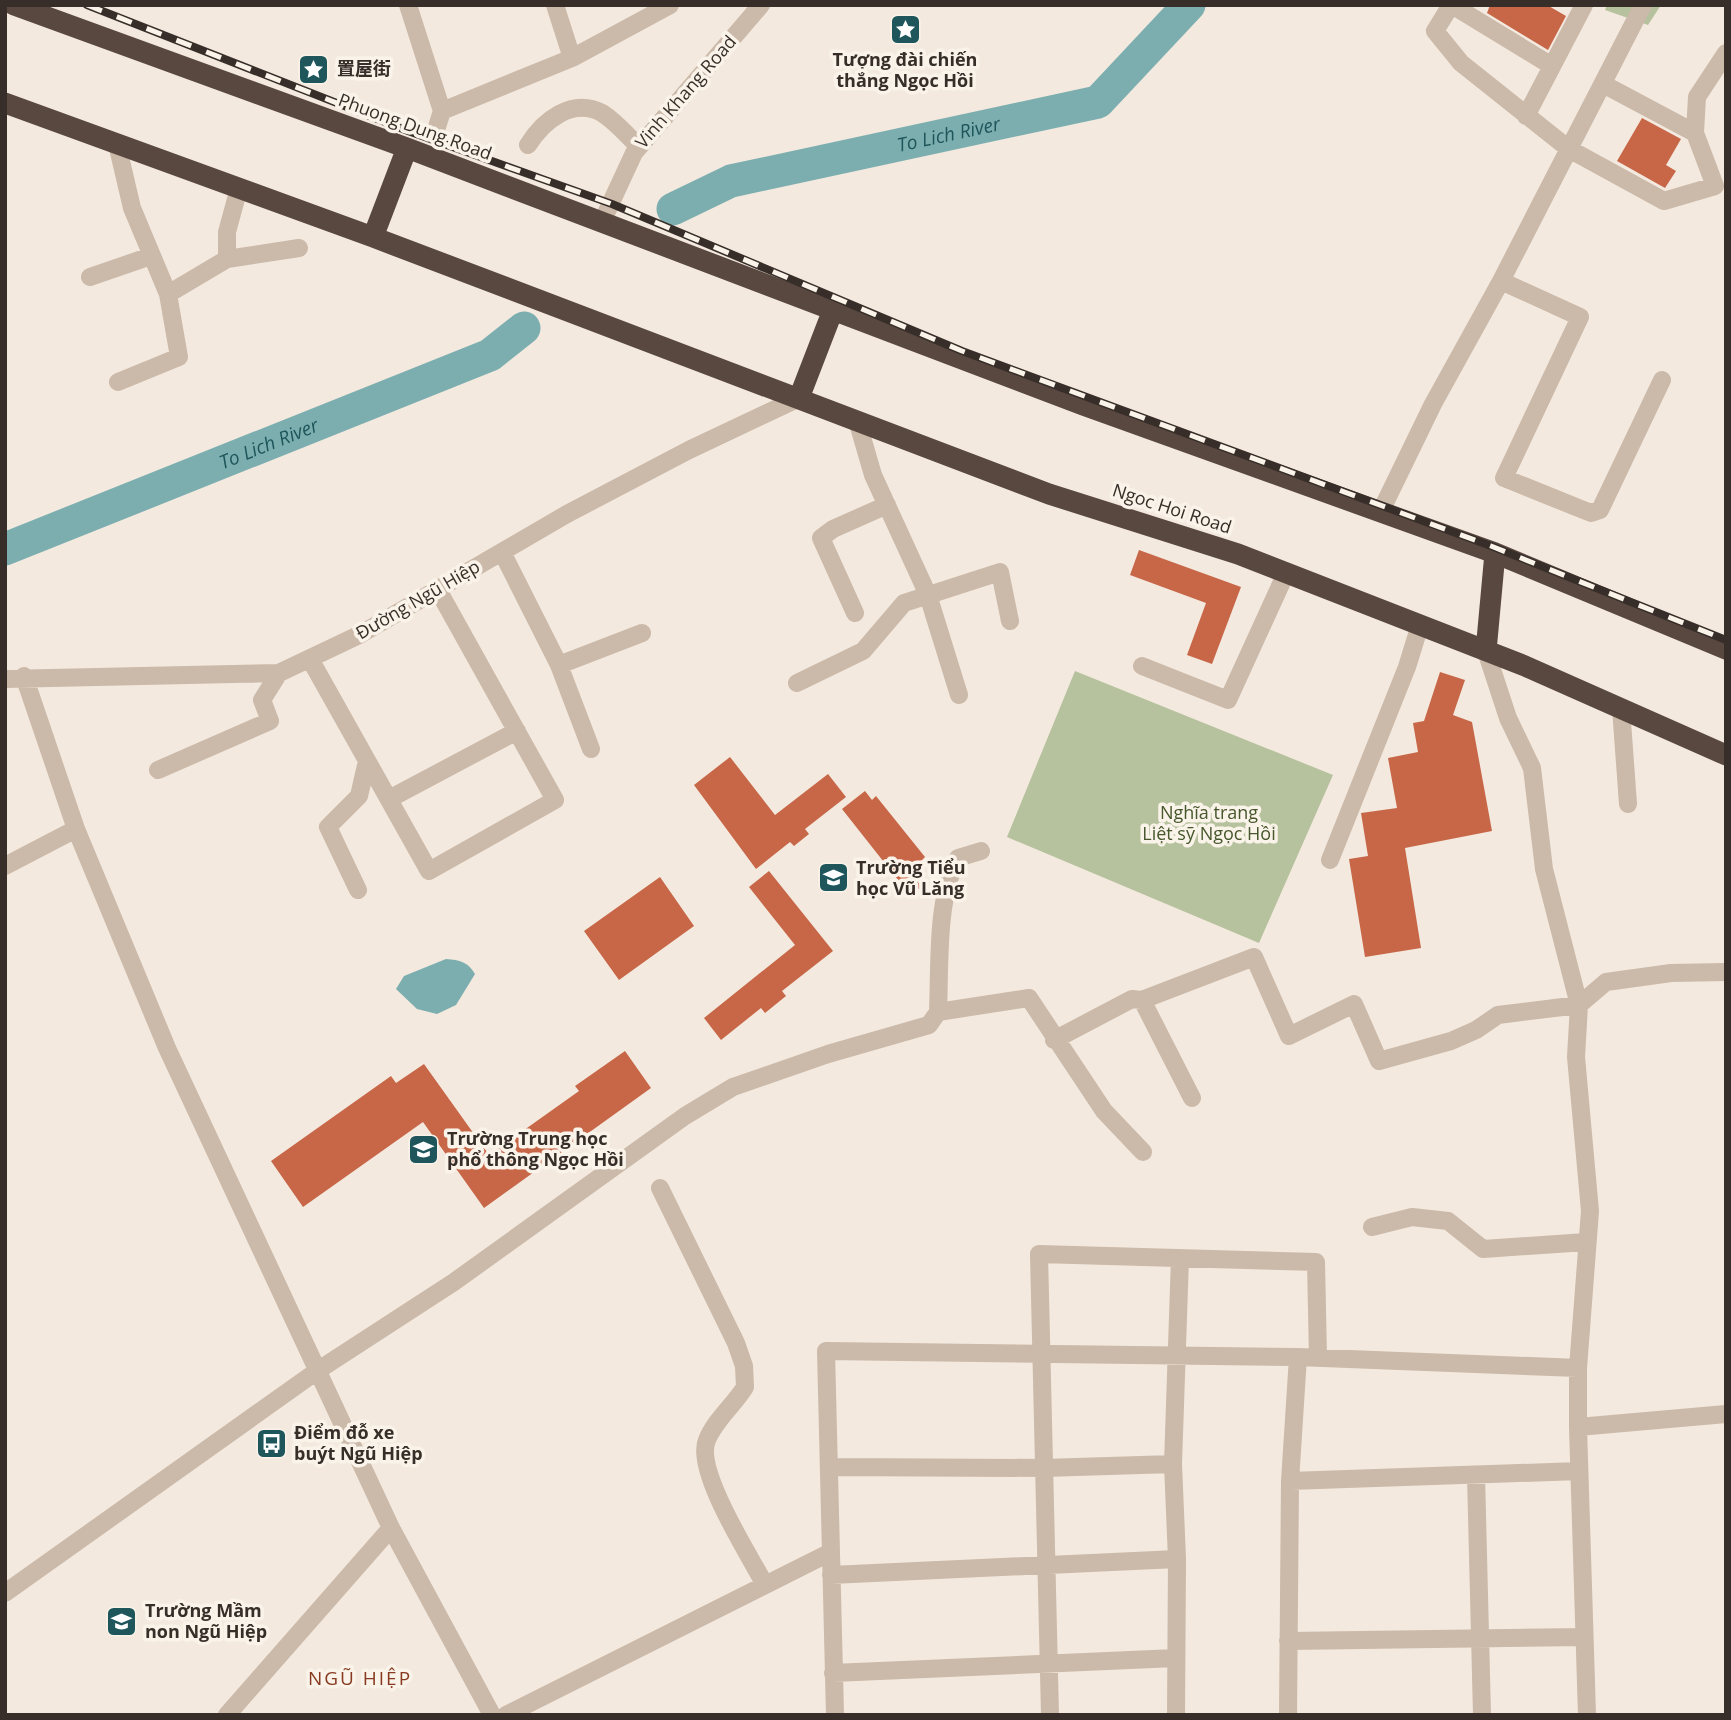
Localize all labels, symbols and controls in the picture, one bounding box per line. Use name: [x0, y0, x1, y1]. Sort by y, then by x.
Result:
place icon: Tượng đài chiến thắng Ngọc Hồi: [888, 12, 922, 46]
street label: Vinh Khang Road: [629, 30, 741, 153]
place label: Tượng đài chiến thắng Ngọc Hồi: [833, 47, 977, 92]
place icon: 置屋街: [297, 52, 331, 86]
place label: 置屋街: [337, 56, 391, 80]
street label: Phuong Dung Road: [335, 87, 495, 165]
water label: To Lich River: [895, 110, 1004, 158]
water label: To Lich River: [215, 411, 324, 475]
street label: Ngoc Hoi Road: [1110, 478, 1235, 539]
street label: Đường Ngũ Hiệp: [351, 554, 484, 644]
park label: Nghĩa trang Liệt sỹ Ngọc Hồi: [1142, 800, 1276, 845]
place label: Trường Tiểu học Vũ Lăng: [856, 855, 966, 900]
school or university icon: Trường Tiểu học Vũ Lăng: [816, 861, 850, 895]
place label: Trường Trung học phổ thông Ngọc Hồi: [447, 1126, 624, 1171]
school or university icon: Trường Trung học phổ thông Ngọc Hồi: [407, 1132, 441, 1166]
place label: Điểm đỗ xe buýt Ngũ Hiệp: [294, 1420, 423, 1465]
bus stop icon: Điểm đỗ xe buýt Ngũ Hiệp: [254, 1426, 288, 1460]
place label: Trường Mầm non Ngũ Hiệp: [145, 1598, 267, 1643]
school or university icon: Trường Mầm non Ngũ Hiệp: [105, 1604, 139, 1638]
district label: NGŨ HIỆP: [308, 1665, 412, 1691]

